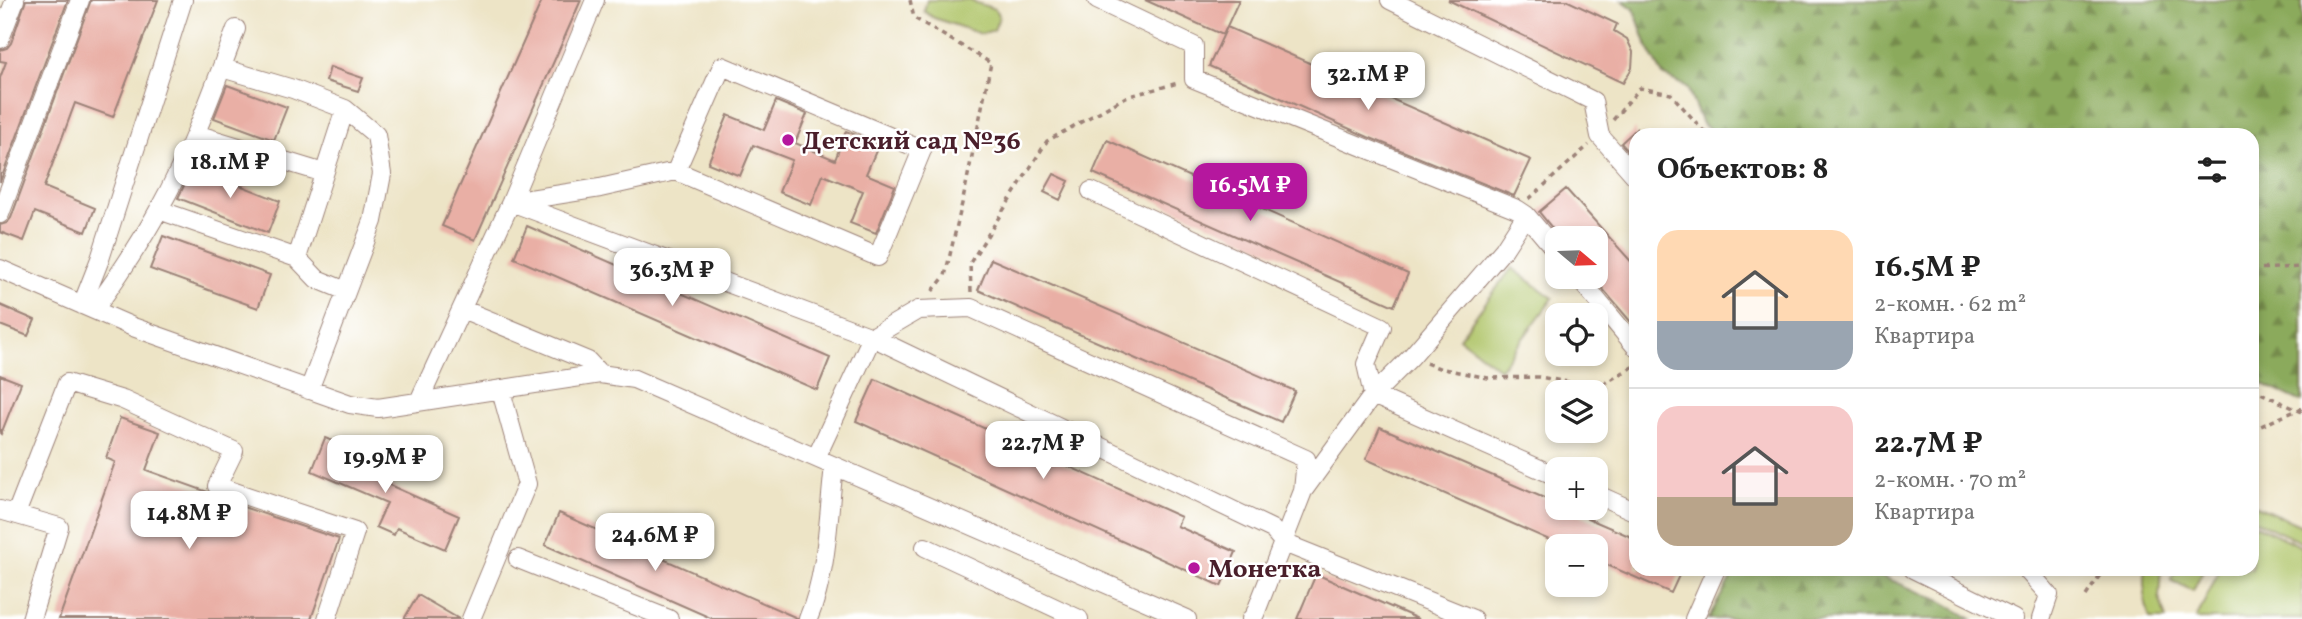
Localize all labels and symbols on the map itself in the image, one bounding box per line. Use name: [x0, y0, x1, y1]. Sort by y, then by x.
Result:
pin: 32.1M ₽: [1303, 52, 1433, 112]
place label: Детский сад №36: [802, 124, 1021, 160]
marker: Детский сад №36: [780, 132, 796, 148]
pin: 18.1M ₽: [165, 140, 295, 200]
pin: 16.5M ₽: [1185, 164, 1315, 223]
north arrow: [1545, 226, 1608, 289]
pin: 36.3M ₽: [607, 248, 737, 308]
pin: 22.7M ₽: [978, 421, 1108, 481]
pin: 19.9M ₽: [320, 435, 450, 495]
pin: 14.8M ₽: [124, 491, 254, 551]
pin: 24.6M ₽: [590, 514, 720, 573]
place label: Монетка: [1208, 552, 1321, 588]
marker: Монетка: [1186, 560, 1202, 576]

